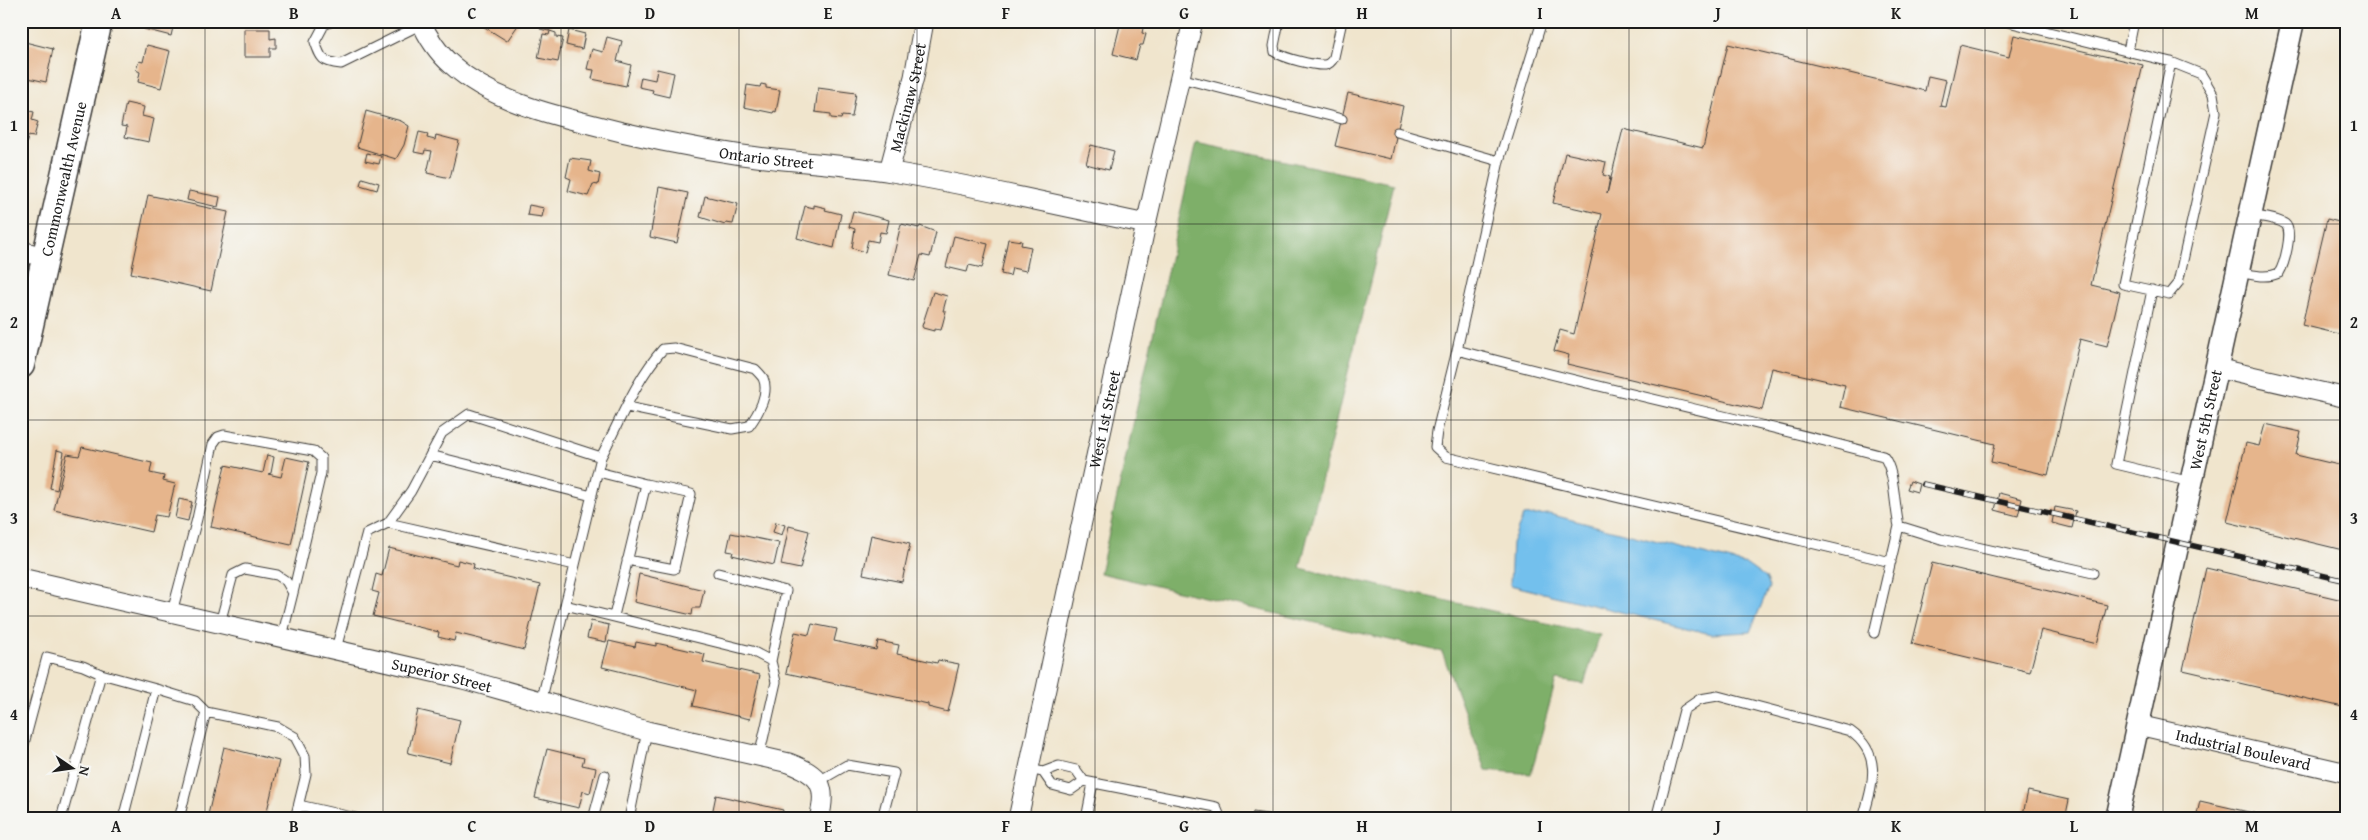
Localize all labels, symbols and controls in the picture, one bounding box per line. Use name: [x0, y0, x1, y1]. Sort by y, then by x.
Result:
text: A: [111, 1, 122, 25]
text: B: [289, 1, 299, 25]
text: C: [467, 1, 477, 25]
text: D: [645, 1, 655, 25]
text: E: [824, 1, 833, 25]
text: F: [1002, 1, 1010, 25]
text: G: [1179, 1, 1189, 25]
text: H: [1356, 1, 1368, 25]
text: I: [1537, 1, 1543, 25]
text: J: [1712, 1, 1721, 25]
text: K: [1891, 1, 1902, 25]
text: L: [2070, 1, 2079, 25]
text: M: [2245, 1, 2259, 25]
street label: Mackinaw Street: [883, 40, 932, 155]
street label: Commonwealth Avenue: [34, 99, 92, 259]
text: 1: [10, 113, 18, 137]
text: 1: [2350, 113, 2358, 137]
street label: Ontario Street: [718, 140, 815, 175]
text: 2: [10, 310, 18, 334]
text: 2: [2350, 310, 2358, 334]
street label: West 1st Street: [1082, 367, 1126, 470]
street label: West 5th Street: [2182, 367, 2228, 472]
text: 3: [10, 506, 18, 530]
text: 3: [2350, 506, 2358, 530]
street label: Superior Street: [389, 651, 495, 699]
text: 4: [10, 702, 18, 726]
text: 4: [2350, 702, 2358, 726]
street label: Industrial Boulevard: [2173, 722, 2314, 776]
north arrow: [48, 742, 98, 792]
text: N: [74, 764, 95, 778]
text: A: [111, 814, 122, 838]
text: B: [289, 814, 299, 838]
text: C: [467, 814, 477, 838]
text: D: [645, 814, 655, 838]
text: E: [824, 814, 833, 838]
text: F: [1002, 814, 1010, 838]
text: G: [1179, 814, 1189, 838]
text: H: [1356, 814, 1368, 838]
text: I: [1537, 814, 1543, 838]
text: J: [1712, 814, 1721, 838]
text: K: [1891, 814, 1902, 838]
text: L: [2070, 814, 2079, 838]
text: M: [2245, 814, 2259, 838]

